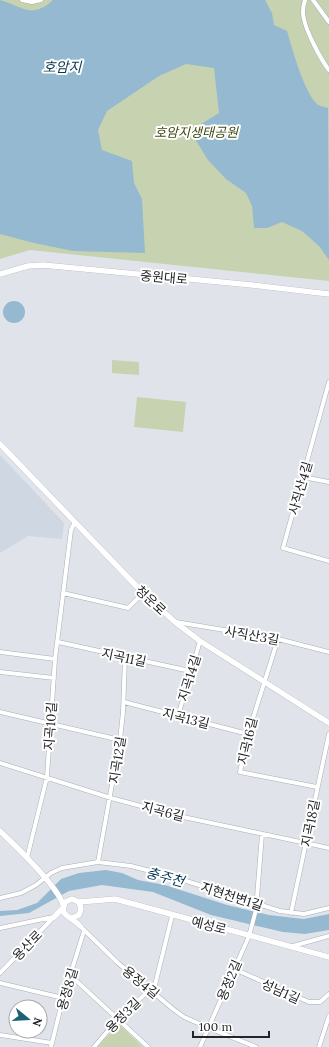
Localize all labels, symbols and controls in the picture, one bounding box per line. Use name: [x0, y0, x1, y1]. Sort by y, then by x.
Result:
water label: 호암지: [43, 58, 82, 76]
park label: 호암지생태공원: [154, 124, 239, 141]
street label: 중원대로: [139, 267, 189, 288]
street label: 사직산4길: [285, 459, 316, 517]
street label: 청운로: [132, 582, 170, 619]
street label: 사직산3길: [223, 622, 281, 649]
street label: 지곡11길: [100, 644, 148, 671]
street label: 지곡14길: [174, 653, 205, 703]
street label: 지곡10길: [40, 701, 61, 751]
street label: 지곡13길: [161, 704, 211, 733]
street label: 지곡16길: [234, 716, 261, 766]
street label: 지곡12길: [105, 735, 130, 785]
street label: 지곡6길: [140, 798, 186, 825]
street label: 지곡18길: [298, 798, 323, 848]
water label: 충주천: [144, 863, 187, 891]
street label: 지현천변1길: [199, 878, 265, 915]
street label: 예성로: [189, 913, 228, 938]
street label: 용산로: [9, 927, 46, 964]
street label: 용정2길: [213, 957, 246, 1003]
street label: 용정4길: [119, 962, 163, 1003]
street label: 용정8길: [53, 966, 82, 1012]
street label: 성남1길: [259, 975, 303, 1007]
street label: 용정3길: [102, 994, 145, 1037]
north arrow: [8, 999, 48, 1039]
scale bar: [193, 1013, 269, 1039]
text: N: [29, 1016, 45, 1029]
text: 100 m: [199, 1019, 232, 1034]

